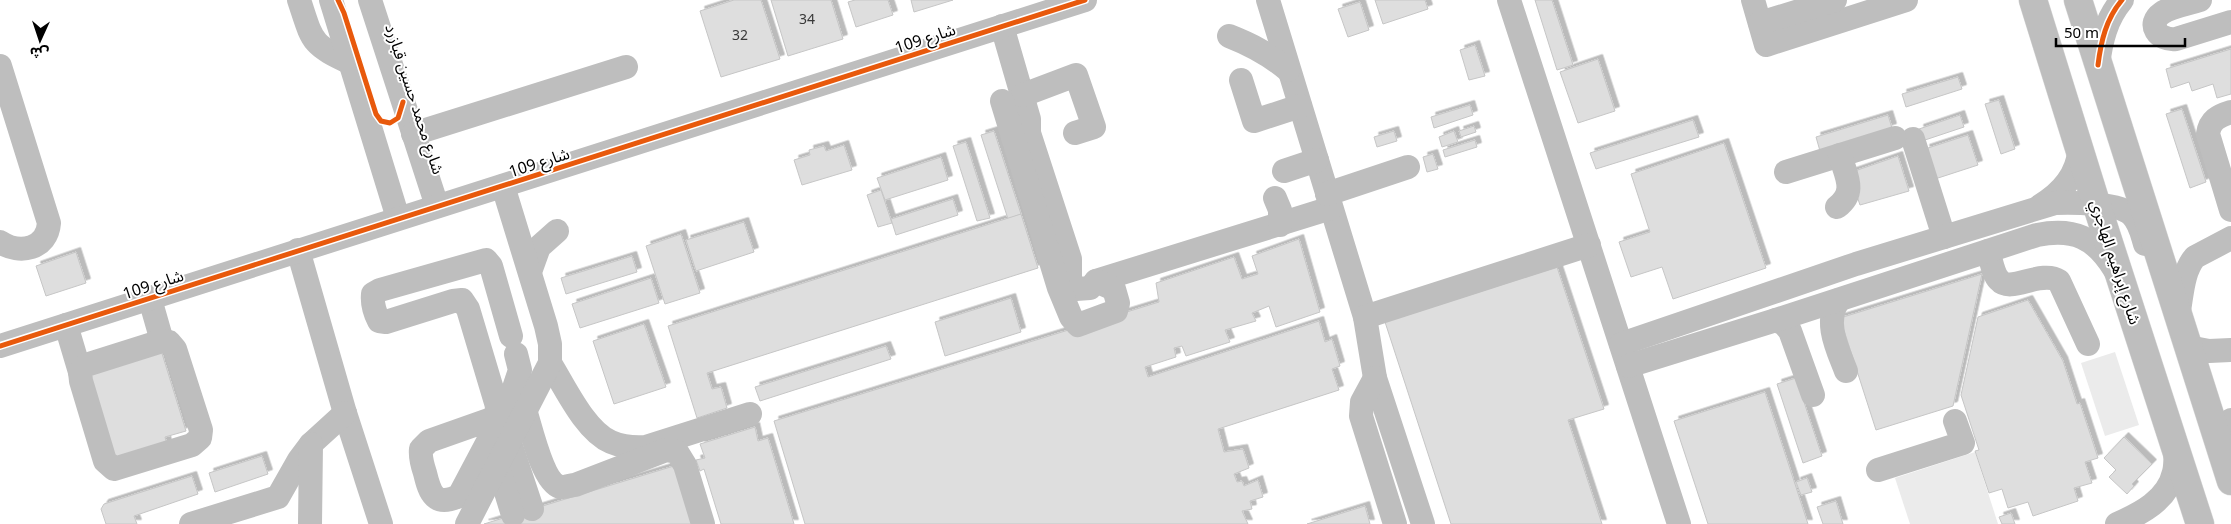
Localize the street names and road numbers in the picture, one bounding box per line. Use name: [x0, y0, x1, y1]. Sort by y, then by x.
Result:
street label: شارع 109: [892, 18, 959, 60]
street label: شارع محمد حسين قبازرد: [378, 21, 450, 178]
street label: شارع 109: [506, 142, 573, 184]
street label: شارع إبراهيم الهاجري: [2084, 197, 2147, 328]
street label: شارع 109: [120, 264, 187, 306]

